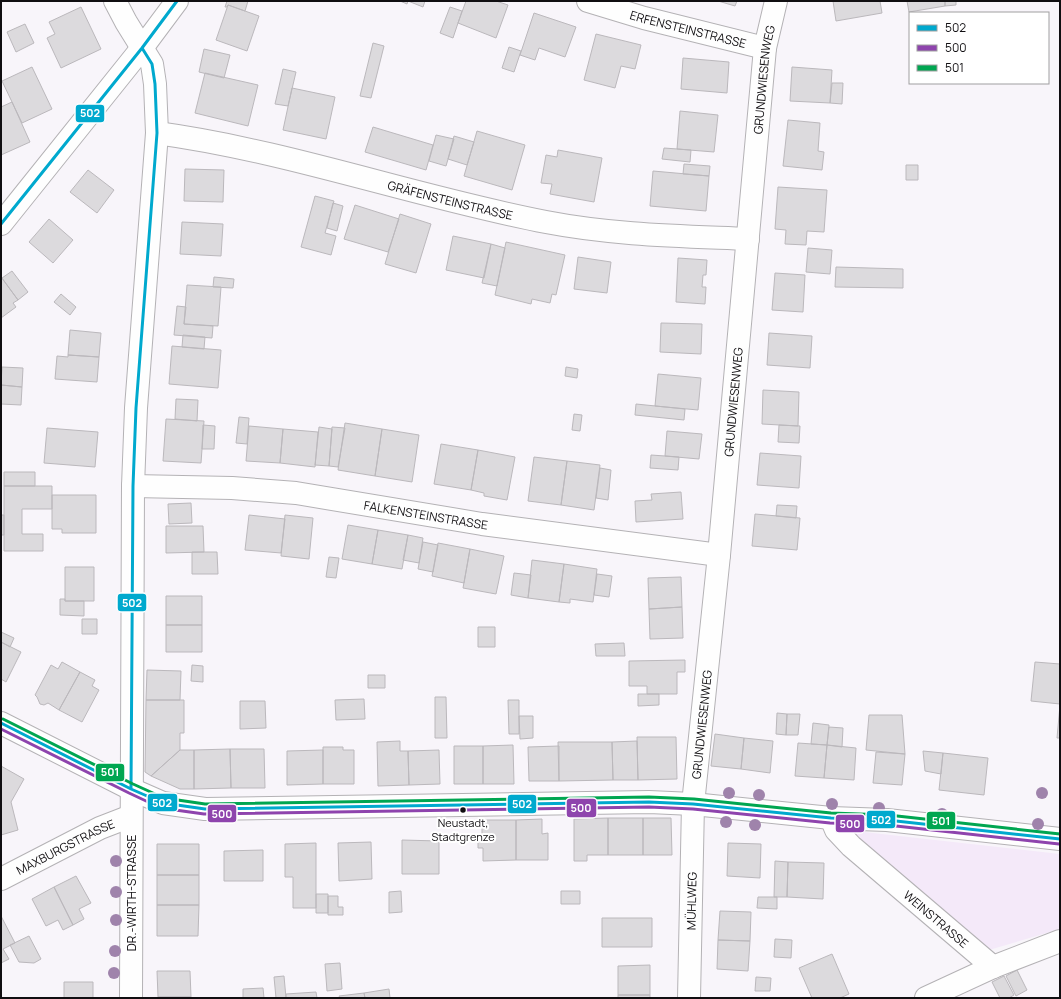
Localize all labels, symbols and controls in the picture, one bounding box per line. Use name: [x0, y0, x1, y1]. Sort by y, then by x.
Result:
street label: ERFENSTEINSTRASSE: [628, 6, 748, 52]
legend: [909, 12, 1049, 84]
text: 502: [945, 19, 966, 36]
street label: GRUNDWIESENWEG: [749, 23, 779, 135]
text: 500: [945, 39, 967, 56]
text: 501: [945, 59, 964, 76]
line badge: 502: [75, 104, 105, 123]
text: 502: [80, 105, 100, 120]
street label: GRÄFENSTEINSTRASSE: [386, 176, 515, 224]
street label: GRUNDWIESENWEG: [719, 346, 746, 457]
street label: FALKENSTEINSTRASSE: [363, 496, 489, 533]
line badge: 502: [117, 593, 147, 612]
text: 502: [122, 595, 142, 610]
street label: GRUNDWIESENWEG: [687, 669, 716, 780]
line badge: 501: [95, 763, 125, 782]
text: 501: [101, 764, 119, 779]
line badge: 502: [147, 793, 178, 812]
line badge: 502: [507, 794, 537, 814]
text: 502: [152, 795, 172, 810]
text: 502: [512, 796, 532, 811]
line badge: 500: [566, 798, 597, 818]
text: 500: [571, 800, 591, 815]
line badge: 500: [207, 804, 237, 823]
marker: Neustadt, Stadtgrenze: [458, 805, 468, 815]
text: 500: [212, 806, 232, 821]
line badge: 502: [866, 810, 896, 829]
line badge: 501: [926, 811, 956, 830]
text: 502: [871, 812, 891, 827]
text: 501: [932, 813, 950, 828]
line badge: 500: [835, 814, 865, 833]
street label: MAXBURGSTRASSE: [13, 815, 117, 878]
place label: Neustadt, Stadtgrenze: [431, 815, 495, 844]
text: 500: [840, 816, 860, 831]
street label: DR.-WIRTH-STRASSE: [123, 835, 140, 951]
street label: MÜHLWEG: [682, 871, 700, 930]
street label: WEINSTRASSE: [900, 886, 973, 951]

